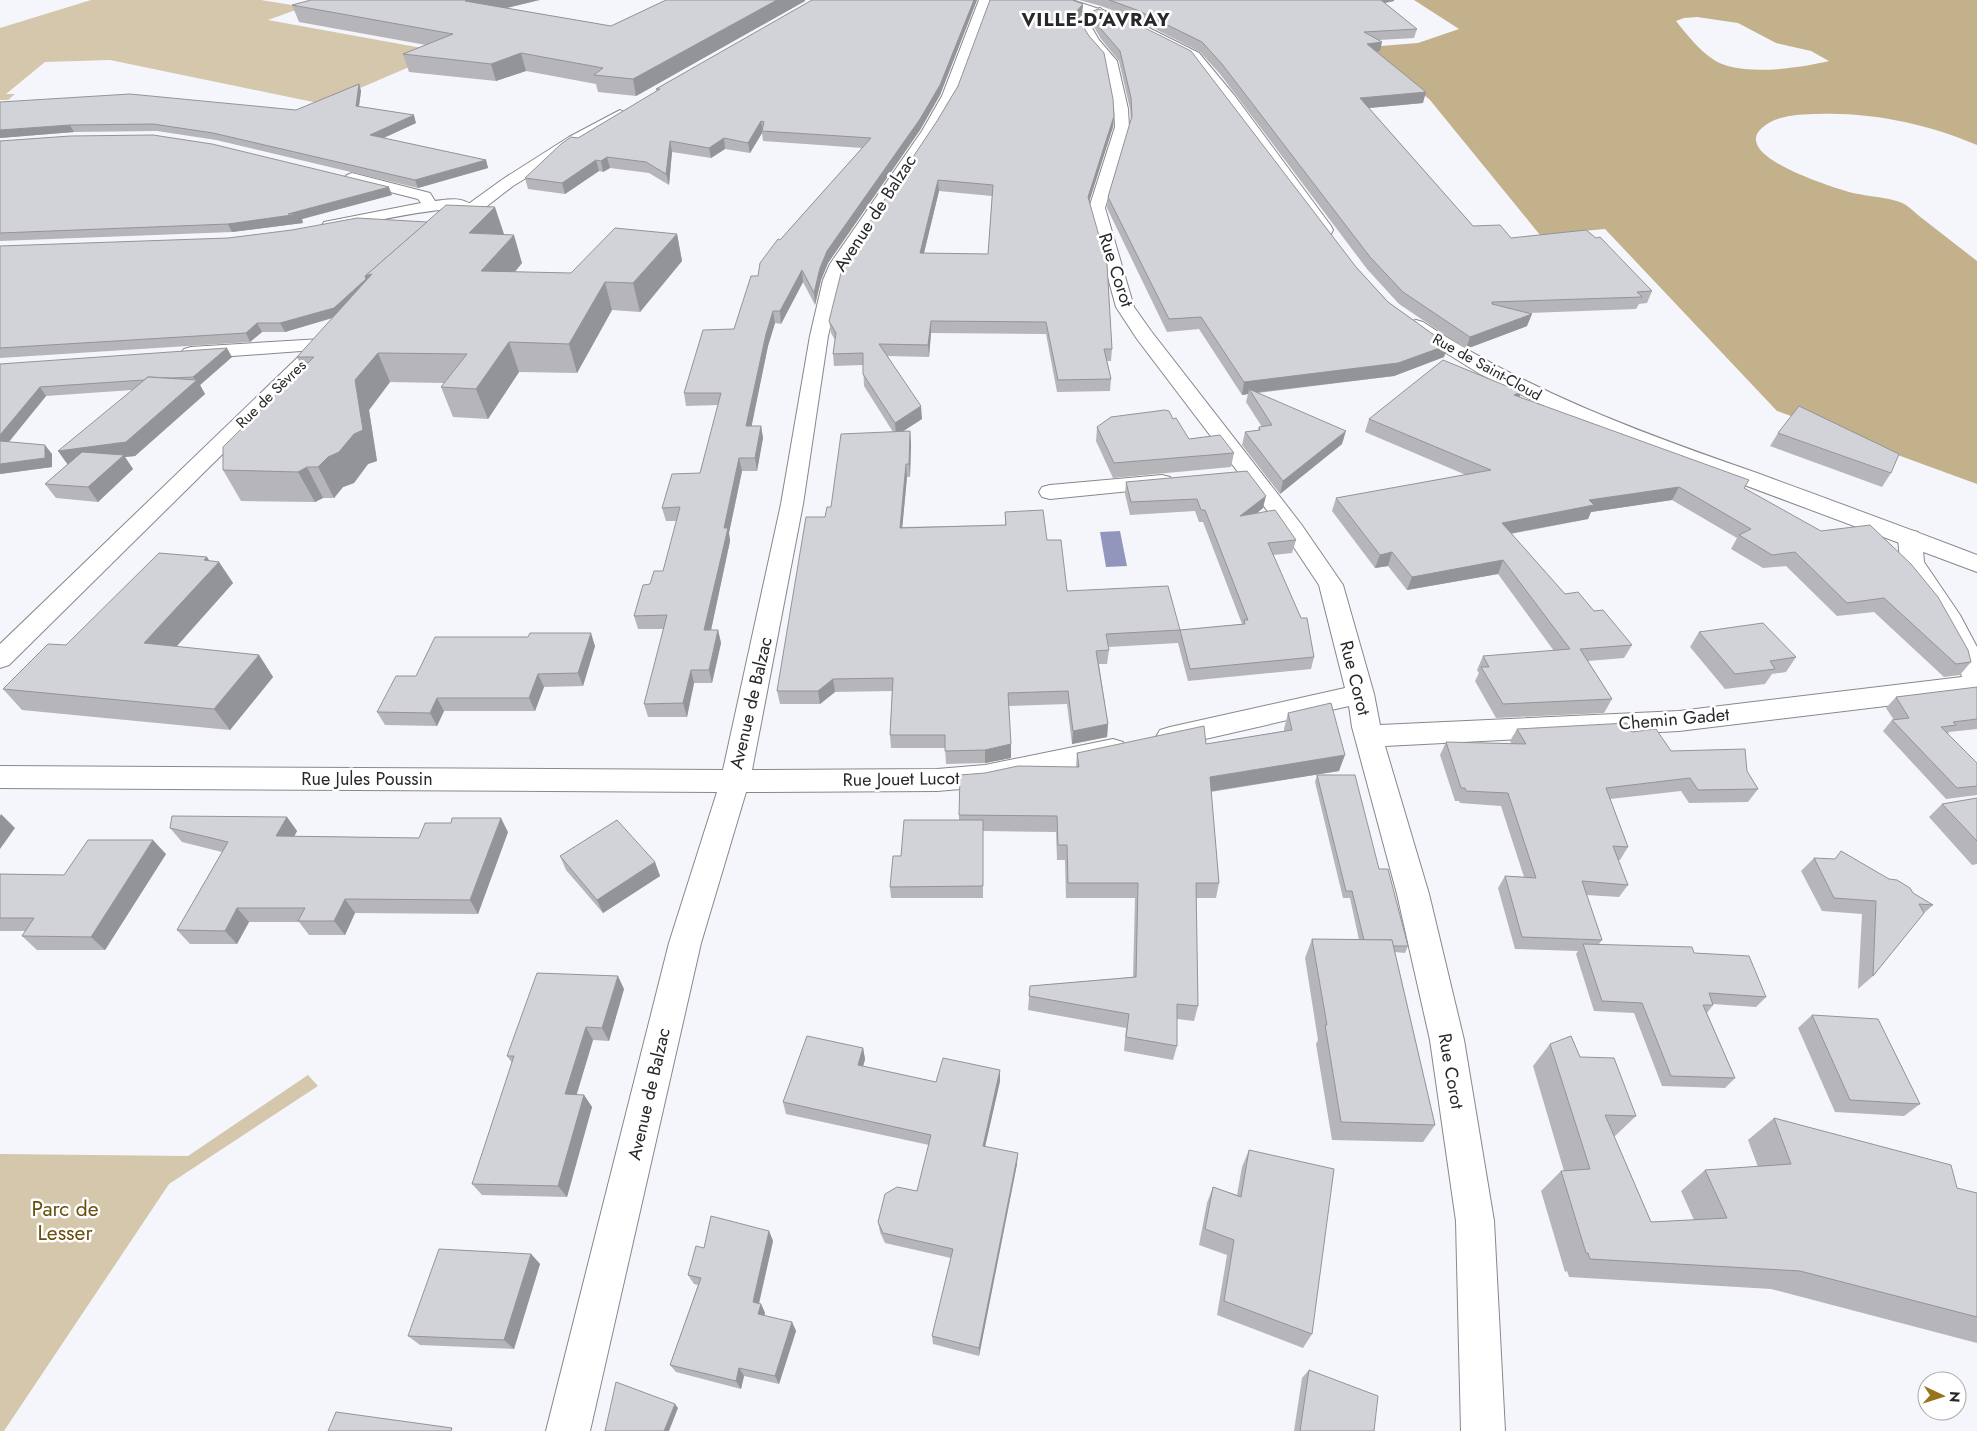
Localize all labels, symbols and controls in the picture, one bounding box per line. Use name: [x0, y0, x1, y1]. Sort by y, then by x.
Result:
district label: VILLE-D'AVRAY: [1020, 6, 1171, 33]
street label: Avenue de Balzac: [827, 149, 923, 277]
street label: Rue Corot: [1092, 230, 1140, 311]
street label: Rue de Saint-Cloud: [1428, 328, 1546, 406]
street label: Rue de Sèvres: [231, 355, 311, 433]
street label: Avenue de Balzac: [723, 634, 779, 772]
street label: Rue Corot: [1333, 638, 1377, 719]
street label: Chemin Gadet: [1618, 701, 1731, 737]
street label: Rue Jouet Lucot: [842, 765, 960, 793]
street label: Rue Jules Poussin: [301, 766, 433, 792]
street label: Avenue de Balzac: [621, 1025, 677, 1163]
street label: Rue Corot: [1432, 1031, 1471, 1112]
park label: Parc de Lesser: [32, 1194, 99, 1248]
north arrow: [1917, 1371, 1967, 1421]
text: N: [1945, 1391, 1965, 1403]

